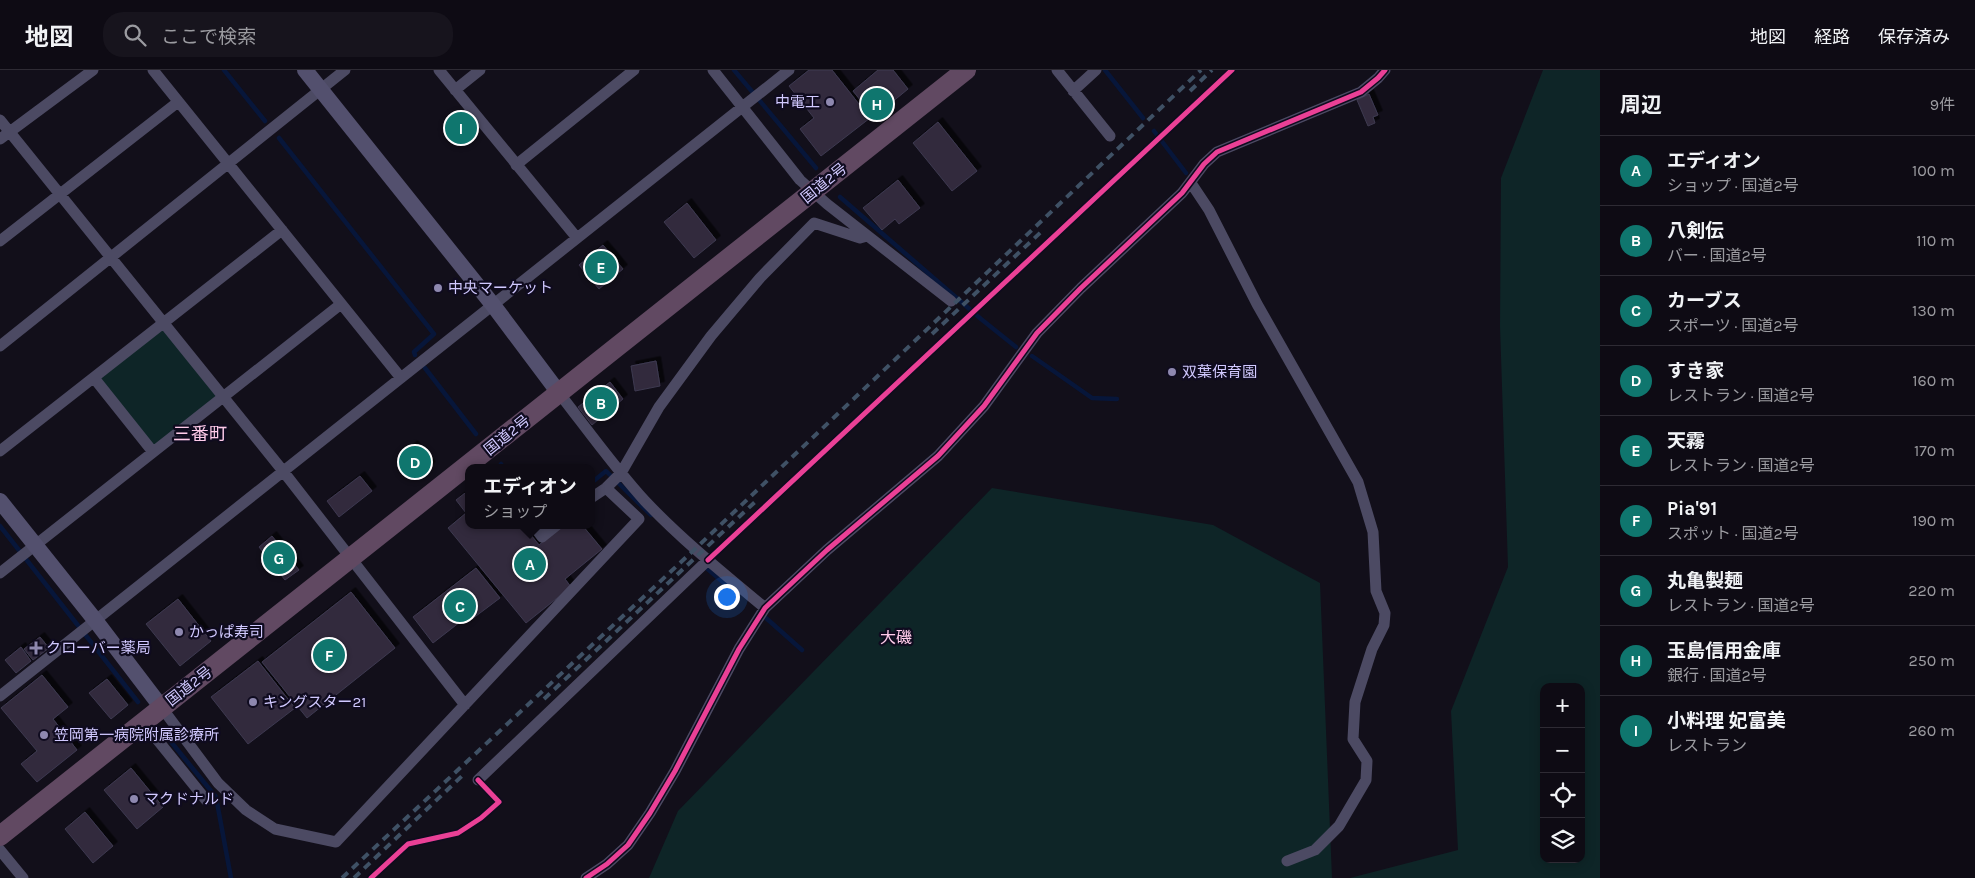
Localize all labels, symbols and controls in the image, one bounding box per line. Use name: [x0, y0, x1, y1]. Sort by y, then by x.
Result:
search box: [103, 12, 453, 57]
icon: search: [121, 21, 149, 49]
text: 地図: [25, 23, 73, 51]
text: ここで検索: [161, 26, 256, 48]
text: 地図: [1750, 26, 1786, 48]
text: 経路: [1814, 26, 1850, 48]
text: 保存済み: [1878, 26, 1950, 48]
pin: H: [861, 85, 893, 123]
place label: 中電工: [775, 93, 820, 111]
text: 周辺: [1620, 93, 1662, 117]
text: 9件: [1930, 95, 1955, 114]
marker: 中電工: [824, 96, 836, 108]
pin: I: [445, 109, 477, 147]
text: エディオン: [1667, 150, 1761, 172]
street label: 国道2号: [797, 159, 851, 207]
text: A: [1631, 161, 1641, 180]
text: 100 m: [1912, 161, 1955, 180]
text: ショップ · 国道2号: [1667, 176, 1799, 195]
text: 八剣伝: [1667, 220, 1724, 242]
text: B: [1631, 231, 1641, 250]
text: 110 m: [1916, 231, 1955, 250]
text: バー · 国道2号: [1667, 246, 1767, 265]
pin: E: [585, 248, 617, 286]
place label: 中央マーケット: [448, 279, 553, 297]
marker: 中央マーケット: [432, 282, 444, 294]
text: カーブス: [1667, 290, 1742, 312]
text: C: [1631, 301, 1641, 320]
text: 130 m: [1912, 301, 1955, 320]
text: スポーツ · 国道2号: [1667, 316, 1798, 335]
text: すき家: [1667, 360, 1724, 382]
place label: 双葉保育園: [1182, 363, 1257, 381]
marker: 双葉保育園: [1166, 366, 1178, 378]
text: D: [1631, 371, 1641, 390]
text: 160 m: [1912, 371, 1955, 390]
pin: B: [585, 384, 617, 422]
text: レストラン · 国道2号: [1667, 386, 1815, 405]
street label: 国道2号: [480, 411, 534, 459]
district label: 三番町: [173, 423, 227, 445]
text: 天霧: [1667, 430, 1705, 452]
text: E: [1631, 441, 1641, 460]
text: 170 m: [1914, 441, 1955, 460]
pin: D: [399, 443, 431, 481]
text: レストラン · 国道2号: [1667, 456, 1815, 475]
popup: [465, 464, 595, 529]
text: エディオン: [483, 476, 577, 498]
text: Pia'91: [1667, 498, 1717, 520]
text: ショップ: [483, 502, 547, 521]
text: F: [1632, 511, 1640, 530]
text: 190 m: [1912, 511, 1955, 530]
text: スポット · 国道2号: [1667, 524, 1799, 543]
pin: G: [263, 539, 295, 577]
pin: A: [514, 545, 546, 583]
text: 丸亀製麺: [1667, 570, 1743, 592]
text: G: [1631, 581, 1641, 600]
text: 220 m: [1908, 581, 1955, 600]
your location: [714, 584, 740, 610]
pin: C: [444, 587, 476, 625]
text: レストラン · 国道2号: [1667, 596, 1815, 615]
place label: かっぱ寿司: [189, 623, 264, 641]
marker: かっぱ寿司: [173, 626, 185, 638]
district label: 大磯: [880, 628, 912, 647]
pin: F: [313, 636, 345, 674]
place label: クローバー薬局: [46, 639, 151, 657]
text: 玉島信用金庫: [1667, 640, 1781, 662]
marker: クローバー薬局: [30, 642, 42, 654]
text: H: [1630, 651, 1642, 670]
text: 250 m: [1908, 651, 1955, 670]
street label: 国道2号: [162, 662, 216, 710]
text: 銀行 · 国道2号: [1667, 666, 1767, 685]
map controls: [1540, 683, 1585, 863]
button: +: [1540, 683, 1585, 728]
place label: キングスター21: [263, 693, 366, 711]
marker: キングスター21: [247, 696, 259, 708]
text: 小料理 妃富美: [1667, 710, 1786, 732]
text: I: [1634, 721, 1638, 740]
text: 260 m: [1908, 721, 1955, 740]
place label: 笠岡第一病院附属診療所: [54, 726, 219, 744]
button: −: [1540, 728, 1585, 773]
marker: 笠岡第一病院附属診療所: [38, 729, 50, 741]
text: レストラン: [1667, 736, 1747, 755]
button: locate: [1540, 773, 1585, 818]
place label: マクドナルド: [144, 790, 234, 808]
marker: マクドナルド: [128, 793, 140, 805]
button: layers: [1540, 818, 1585, 863]

